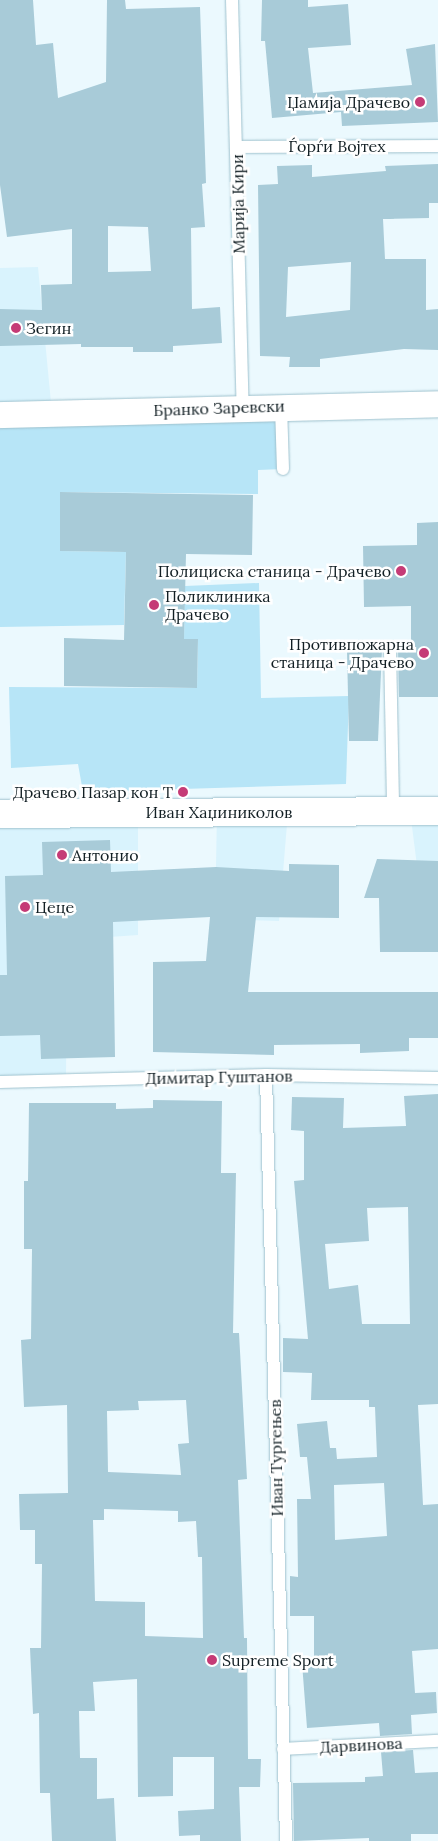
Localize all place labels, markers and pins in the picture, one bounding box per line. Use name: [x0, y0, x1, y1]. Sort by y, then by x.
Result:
place label: Џамија Драчево: [287, 92, 410, 112]
marker: Џамија Драчево: [414, 96, 426, 108]
place label: Зегин: [26, 318, 71, 338]
marker: Зегин: [10, 322, 22, 334]
place label: Полициска станица - Драчево: [158, 561, 391, 581]
marker: Полициска станица - Драчево: [395, 565, 407, 577]
place label: Поликлиника Драчево: [165, 586, 271, 624]
marker: Поликлиника Драчево: [147, 598, 161, 612]
place label: Противпожарна станица - Драчево: [271, 634, 414, 672]
marker: Противпожарна станица - Драчево: [418, 647, 430, 659]
place label: Драчево Пазар кон Т: [13, 782, 173, 802]
marker: Драчево Пазар кон Т: [177, 786, 189, 798]
place label: Антонио: [72, 845, 139, 865]
marker: Антонио: [56, 849, 68, 861]
place label: Цеце: [35, 897, 74, 917]
marker: Цеце: [19, 901, 31, 913]
place label: Supreme Sport: [222, 1650, 334, 1670]
marker: Supreme Sport: [206, 1654, 218, 1666]

